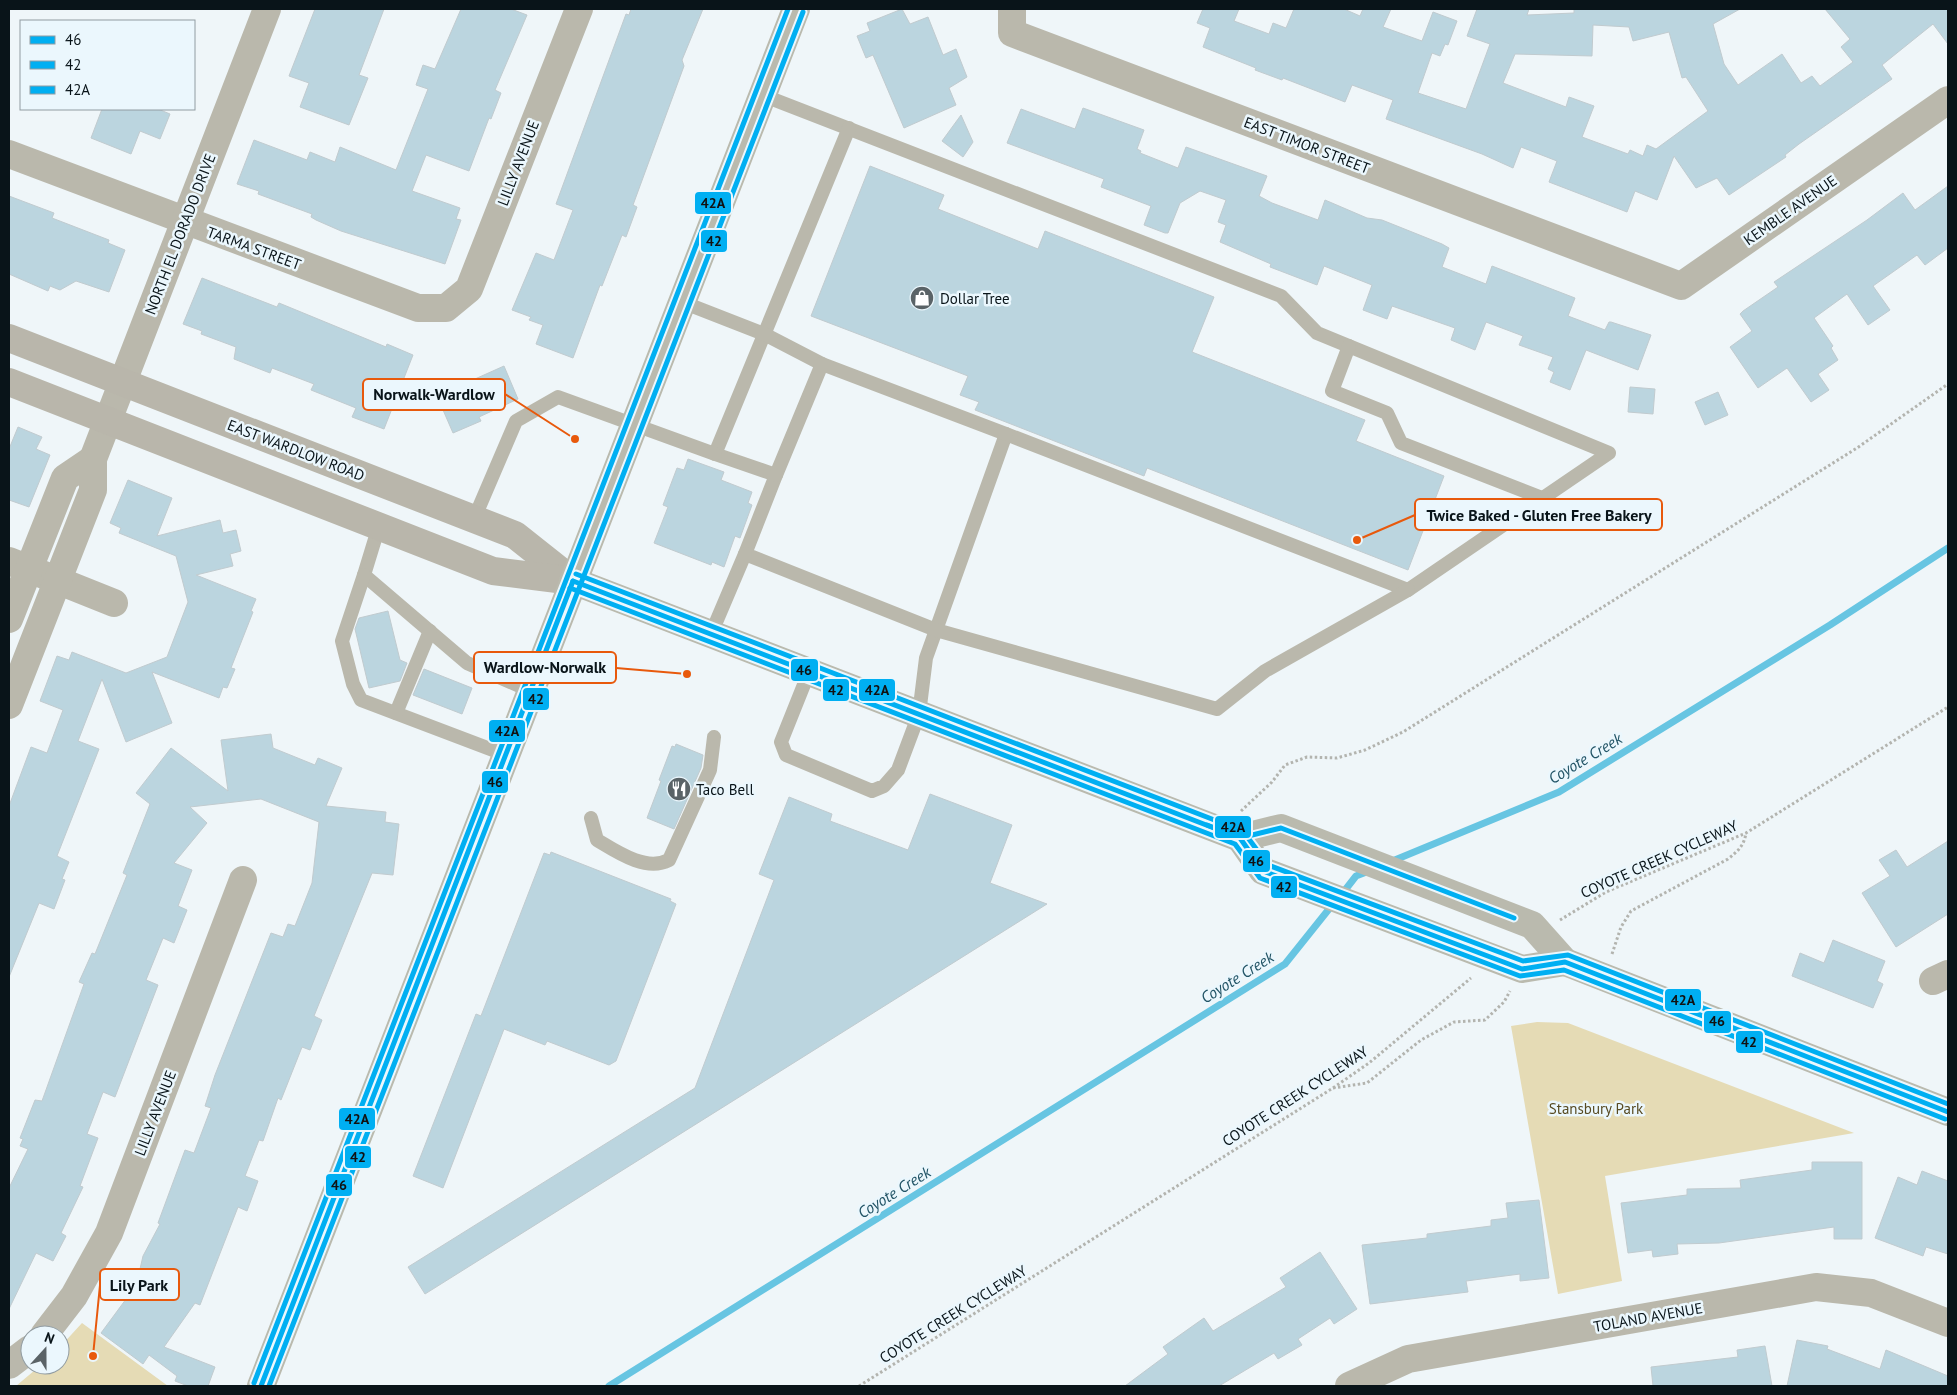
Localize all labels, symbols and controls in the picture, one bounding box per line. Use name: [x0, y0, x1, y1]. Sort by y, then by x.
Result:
legend: [20, 20, 195, 110]
text: 46: [65, 30, 81, 49]
text: 42: [65, 55, 81, 74]
text: 42A: [65, 80, 90, 99]
street label: EAST TIMOR STREET: [1241, 112, 1373, 178]
street label: LILLY AVENUE: [493, 118, 543, 208]
street label: NORTH EL DORADO DRIVE: [140, 151, 220, 317]
street label: KEMBLE AVENUE: [1740, 171, 1840, 249]
line badge: 42A: [694, 191, 732, 215]
text: 42A: [701, 194, 726, 212]
street label: TARMA STREET: [204, 222, 304, 274]
line badge: 42: [700, 229, 728, 253]
text: 42: [706, 232, 722, 250]
shop icon: Dollar Tree: [909, 285, 935, 311]
place label: Dollar Tree: [940, 289, 1010, 308]
callout: Norwalk-Wardlow: [363, 379, 505, 410]
text: Norwalk-Wardlow: [373, 384, 495, 404]
street label: EAST WARDLOW ROAD: [225, 415, 367, 485]
callout: Twice Baked - Gluten Free Bakery: [1415, 499, 1662, 530]
text: Twice Baked - Gluten Free Bakery: [1426, 505, 1652, 525]
callout: Wardlow-Norwalk: [474, 652, 616, 683]
text: Wardlow-Norwalk: [484, 657, 606, 677]
line badge: 46: [790, 658, 819, 682]
text: 46: [796, 661, 812, 679]
line badge: 42: [822, 678, 850, 702]
line badge: 42A: [858, 678, 896, 702]
text: 42: [828, 681, 844, 699]
text: 42A: [865, 681, 890, 699]
line badge: 42: [522, 687, 550, 711]
text: 42: [528, 690, 544, 708]
line badge: 42A: [488, 719, 526, 743]
text: 42A: [495, 722, 520, 740]
water label: Coyote Creek: [1544, 728, 1626, 788]
line badge: 46: [481, 770, 509, 794]
text: 46: [487, 773, 503, 791]
restaurant icon: Taco Bell: [666, 776, 692, 802]
place label: Taco Bell: [696, 780, 754, 799]
line badge: 42A: [1214, 815, 1252, 839]
street label: COYOTE CREEK CYCLEWAY: [1577, 815, 1741, 902]
text: 42A: [1221, 818, 1246, 836]
line badge: 46: [1242, 849, 1271, 873]
text: 46: [1248, 852, 1264, 870]
line badge: 42: [1270, 875, 1298, 899]
text: 42: [1276, 878, 1292, 896]
water label: Coyote Creek: [1197, 946, 1278, 1007]
line badge: 42A: [1664, 988, 1702, 1012]
text: 42A: [1671, 991, 1696, 1009]
line badge: 46: [1703, 1010, 1732, 1034]
text: 46: [1709, 1012, 1725, 1030]
line badge: 42: [1735, 1030, 1764, 1054]
text: 42: [1741, 1033, 1757, 1051]
street label: COYOTE CREEK CYCLEWAY: [1219, 1041, 1372, 1150]
street label: LILLY AVENUE: [130, 1068, 180, 1158]
park label: Stansbury Park: [1549, 1099, 1644, 1118]
line badge: 42A: [338, 1107, 376, 1131]
text: 42A: [345, 1110, 370, 1128]
line badge: 42: [344, 1145, 372, 1169]
text: 42: [350, 1148, 366, 1166]
water label: Coyote Creek: [854, 1161, 935, 1222]
line badge: 46: [325, 1173, 353, 1197]
text: 46: [331, 1176, 347, 1194]
street label: COYOTE CREEK CYCLEWAY: [876, 1261, 1031, 1367]
callout: Lily Park: [100, 1269, 179, 1300]
text: Lily Park: [110, 1275, 168, 1295]
street label: TOLAND AVENUE: [1592, 1298, 1704, 1336]
north arrow: [20, 1325, 70, 1375]
text: N: [42, 1328, 57, 1348]

